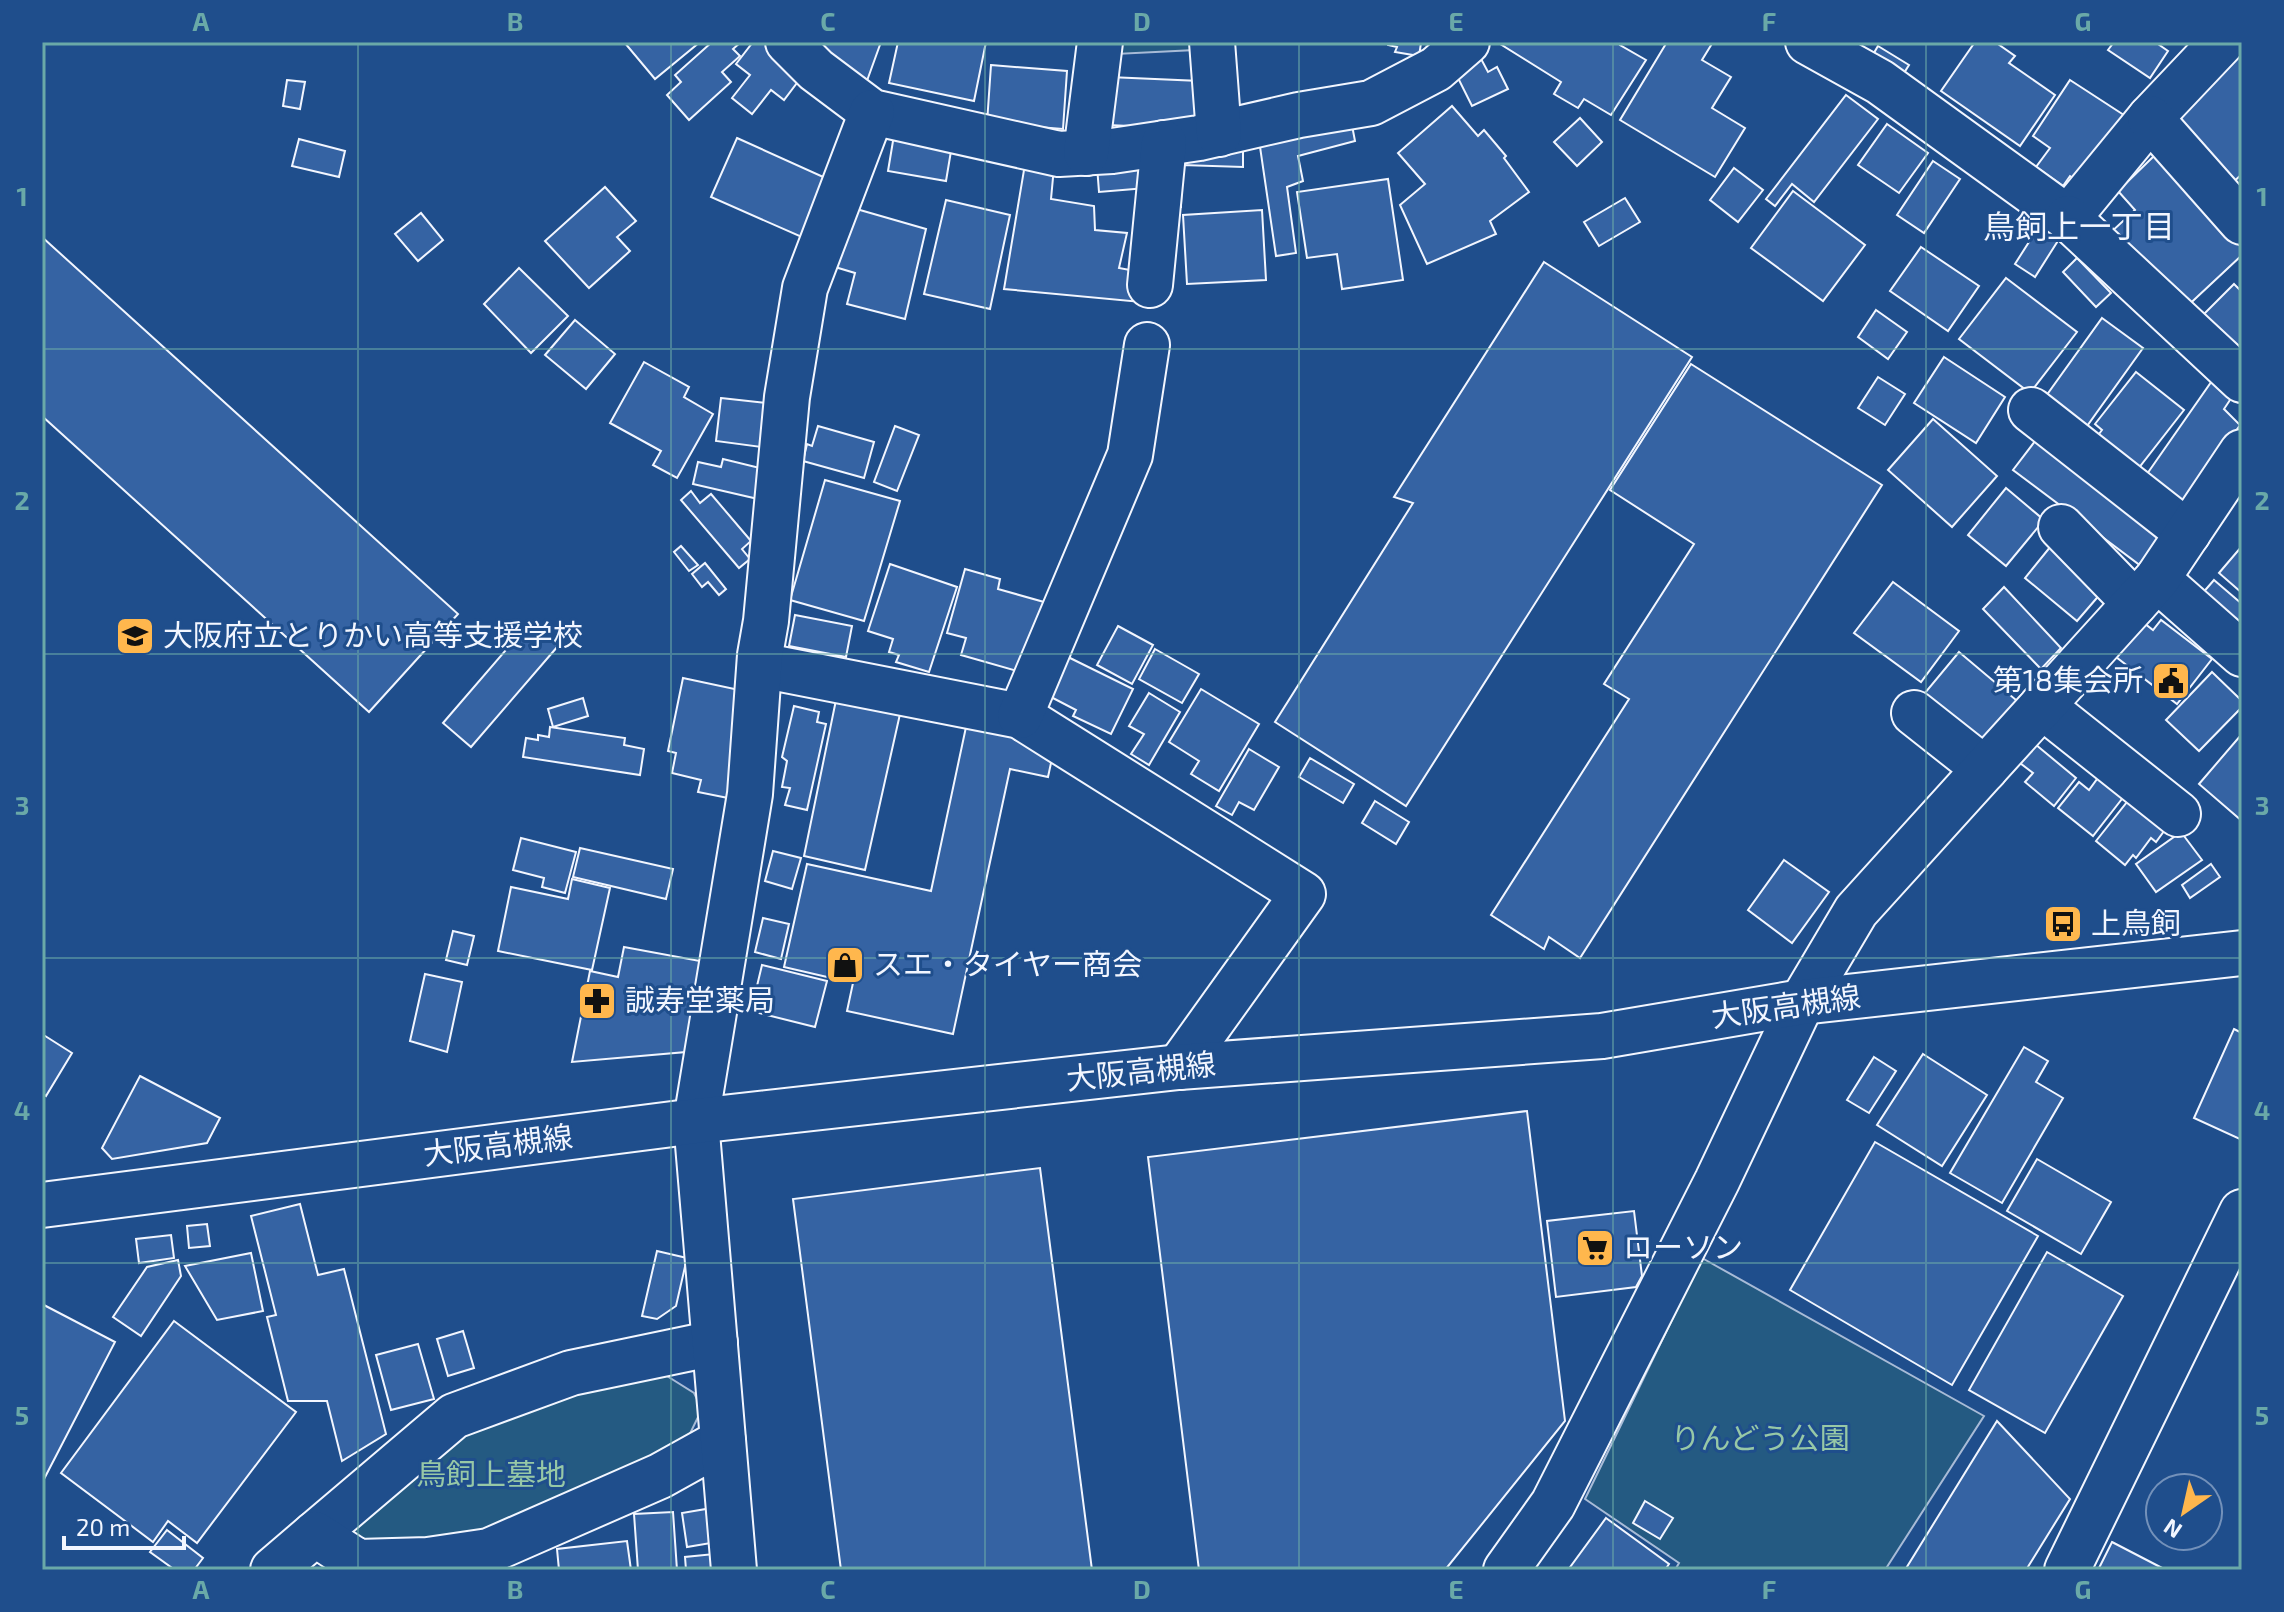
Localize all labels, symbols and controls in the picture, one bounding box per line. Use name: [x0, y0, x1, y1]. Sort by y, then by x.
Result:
text: A: [193, 5, 210, 36]
text: B: [507, 5, 523, 36]
text: C: [820, 5, 836, 36]
text: D: [1133, 5, 1151, 36]
text: E: [1448, 5, 1464, 36]
text: F: [1762, 5, 1776, 36]
text: G: [2075, 5, 2091, 36]
text: 1: [16, 180, 28, 211]
text: 1: [2256, 180, 2268, 211]
district label: 鳥飼上一丁目: [1983, 206, 2175, 244]
text: 2: [14, 484, 30, 515]
text: 2: [2254, 484, 2270, 515]
school or university icon: 大阪府立とりかい高等支援学校: [114, 615, 156, 657]
place label: 大阪府立とりかい高等支援学校: [163, 616, 583, 652]
public building icon: 第18集会所: [2150, 660, 2192, 702]
place label: 第18集会所: [1993, 661, 2143, 697]
text: 3: [15, 789, 29, 820]
text: 3: [2255, 789, 2269, 820]
bus stop icon: 上鳥飼: [2042, 903, 2084, 945]
place label: 上鳥飼: [2091, 904, 2181, 940]
shop icon: スエ・タイヤー商会: [824, 944, 866, 986]
place label: スエ・タイヤー商会: [873, 945, 1142, 981]
street label: 大阪高槻線: [1709, 977, 1862, 1033]
pharmacy icon: 誠寿堂薬局: [576, 980, 618, 1022]
place label: 誠寿堂薬局: [625, 981, 775, 1017]
street label: 大阪高槻線: [1064, 1044, 1217, 1096]
text: 4: [14, 1094, 30, 1125]
text: 4: [2254, 1094, 2270, 1125]
street label: 大阪高槻線: [421, 1117, 574, 1171]
supermarket icon: ローソン: [1574, 1227, 1616, 1269]
place label: ローソン: [1623, 1228, 1743, 1264]
text: 5: [15, 1399, 29, 1430]
text: 5: [2255, 1399, 2269, 1430]
park label: りんどう公園: [1670, 1419, 1850, 1455]
park label: 鳥飼上墓地: [416, 1455, 566, 1491]
north arrow: [2144, 1472, 2224, 1552]
scale bar: [64, 1500, 184, 1550]
text: 20 m: [76, 1512, 130, 1541]
text: N: [2158, 1514, 2186, 1545]
text: A: [193, 1573, 210, 1604]
text: B: [507, 1573, 523, 1604]
text: C: [820, 1573, 836, 1604]
text: D: [1133, 1573, 1151, 1604]
text: E: [1448, 1573, 1464, 1604]
text: F: [1762, 1573, 1776, 1604]
text: G: [2075, 1573, 2091, 1604]

